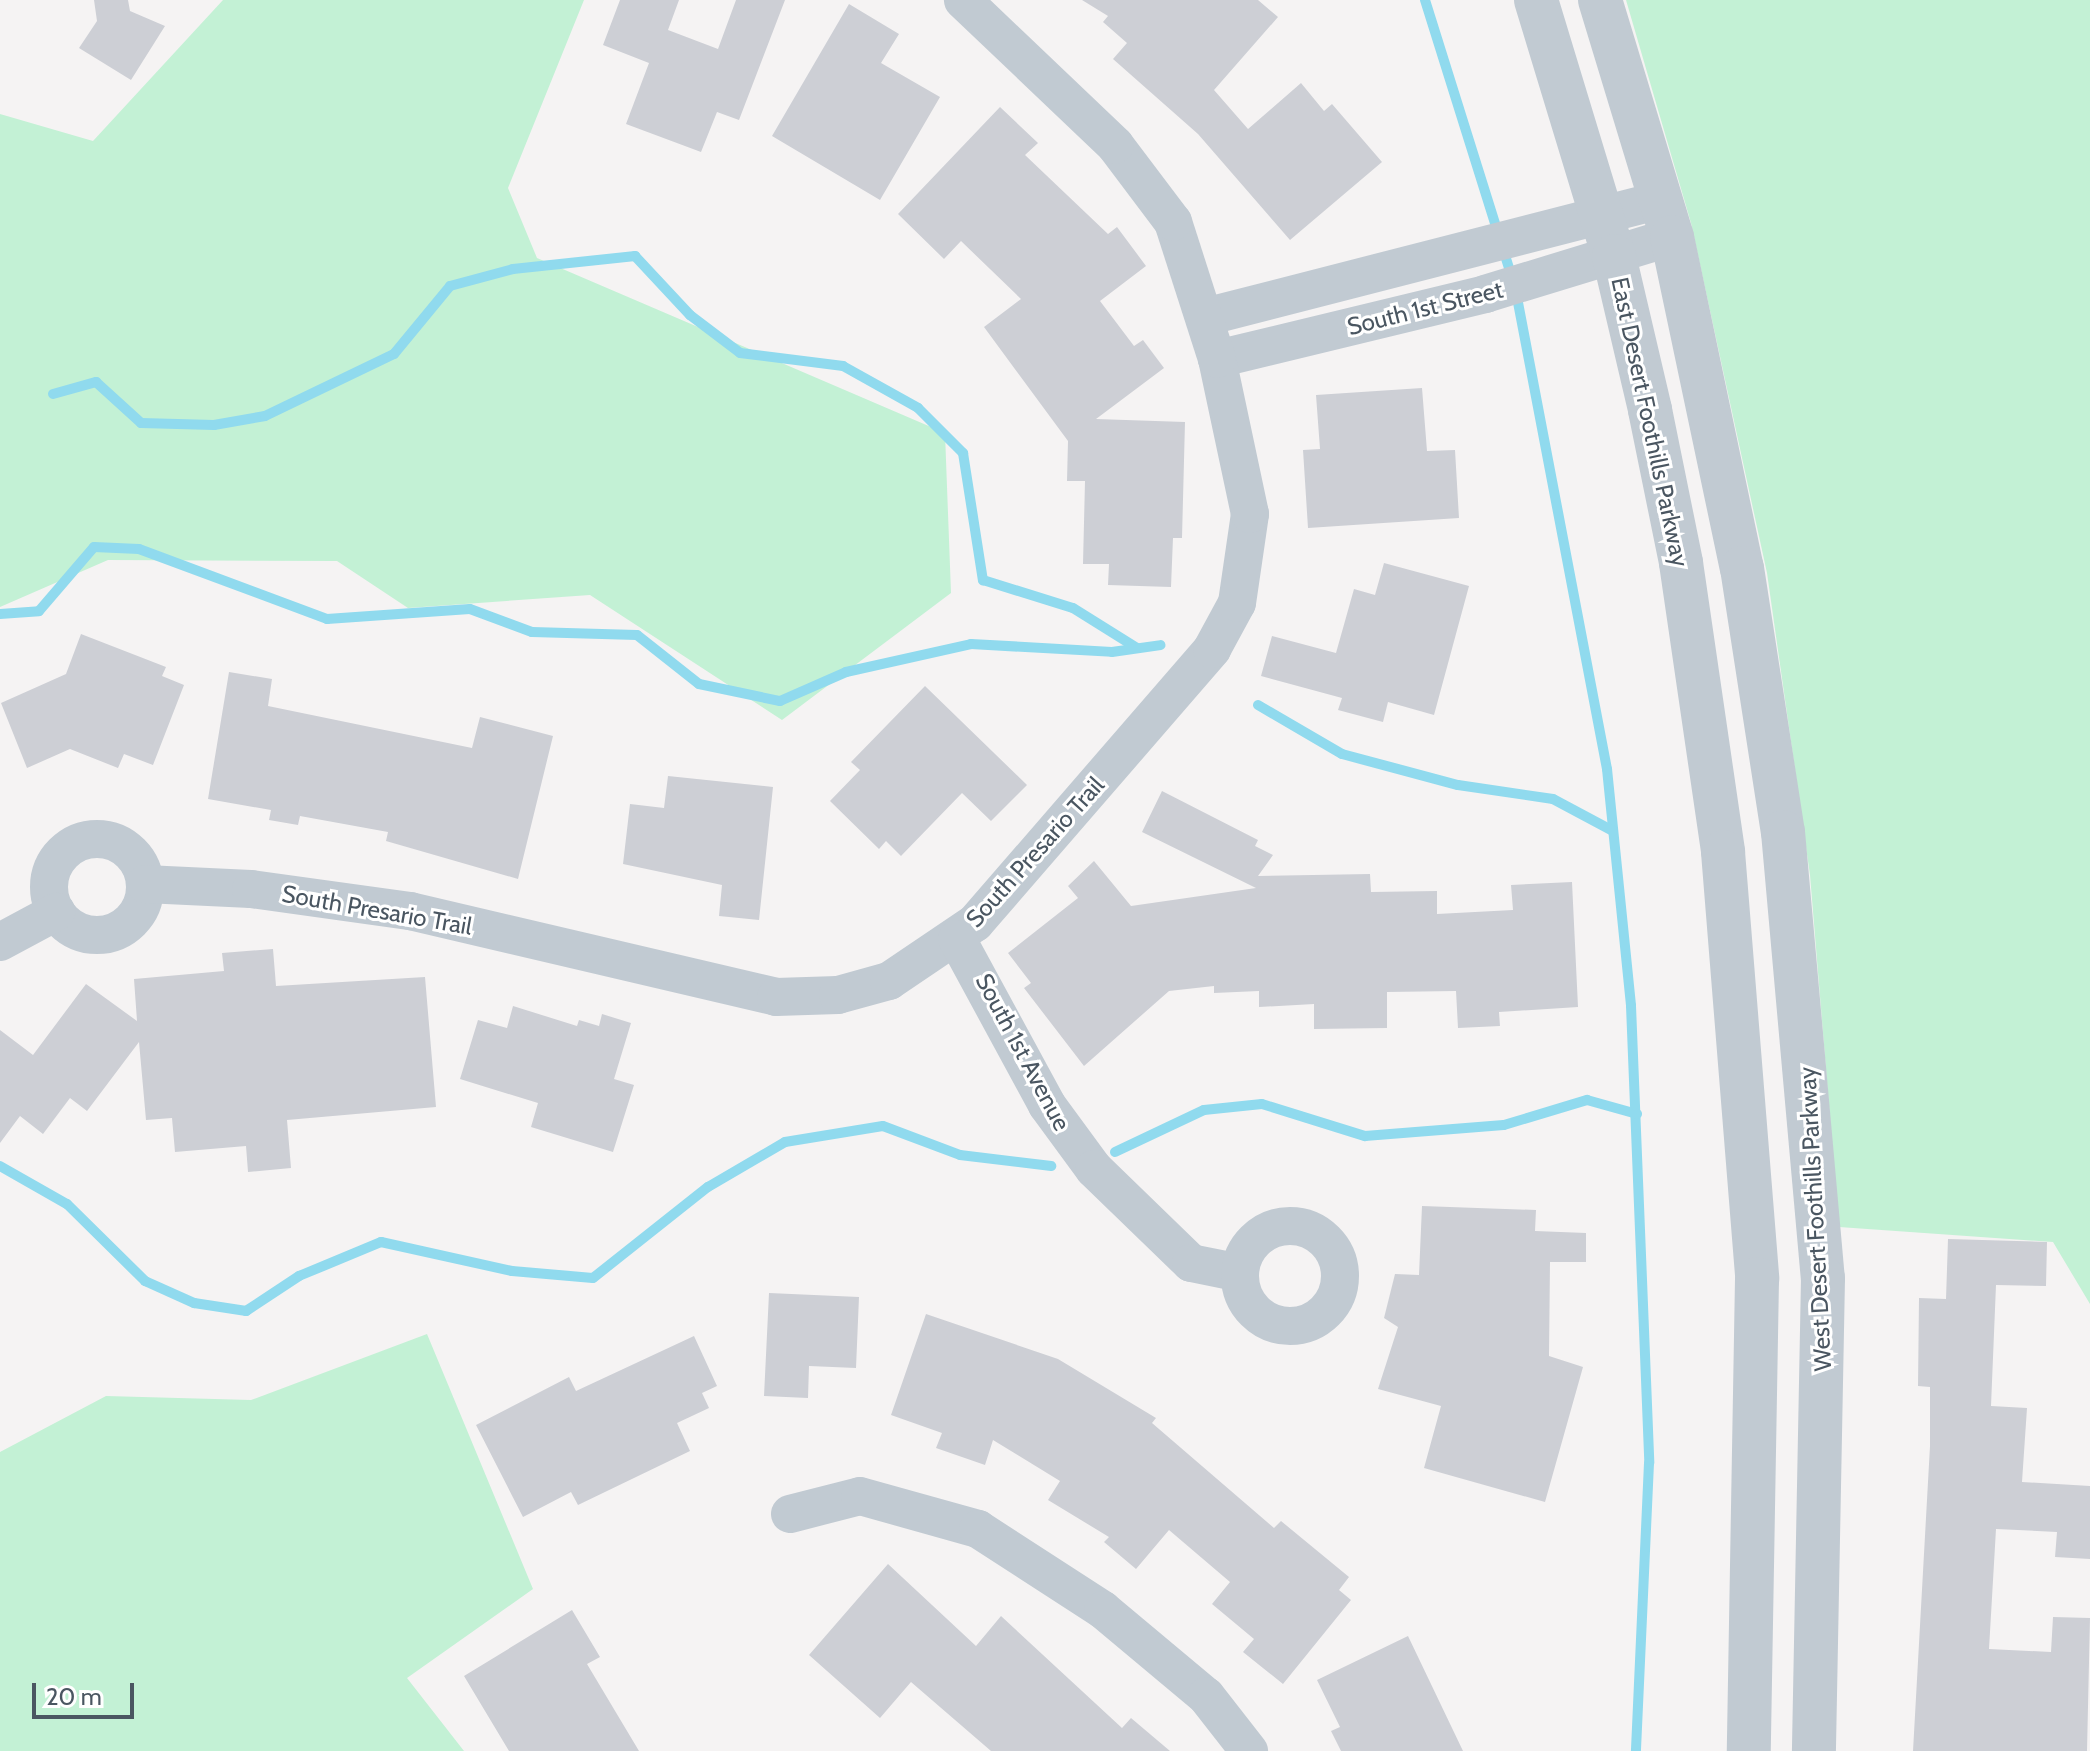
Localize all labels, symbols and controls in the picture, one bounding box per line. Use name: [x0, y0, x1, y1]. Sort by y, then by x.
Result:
street label: South 1st Street: [1344, 275, 1506, 341]
street label: East Desert Foothills Parkway: [1605, 275, 1695, 569]
street label: South Presario Trail: [960, 771, 1110, 933]
street label: South Presario Trail: [280, 879, 474, 941]
street label: South 1st Avenue: [970, 969, 1076, 1135]
street label: West Desert Foothills Parkway: [1793, 1066, 1837, 1372]
scale bar: [36, 1667, 138, 1717]
text: 20 m: [46, 1682, 102, 1711]

